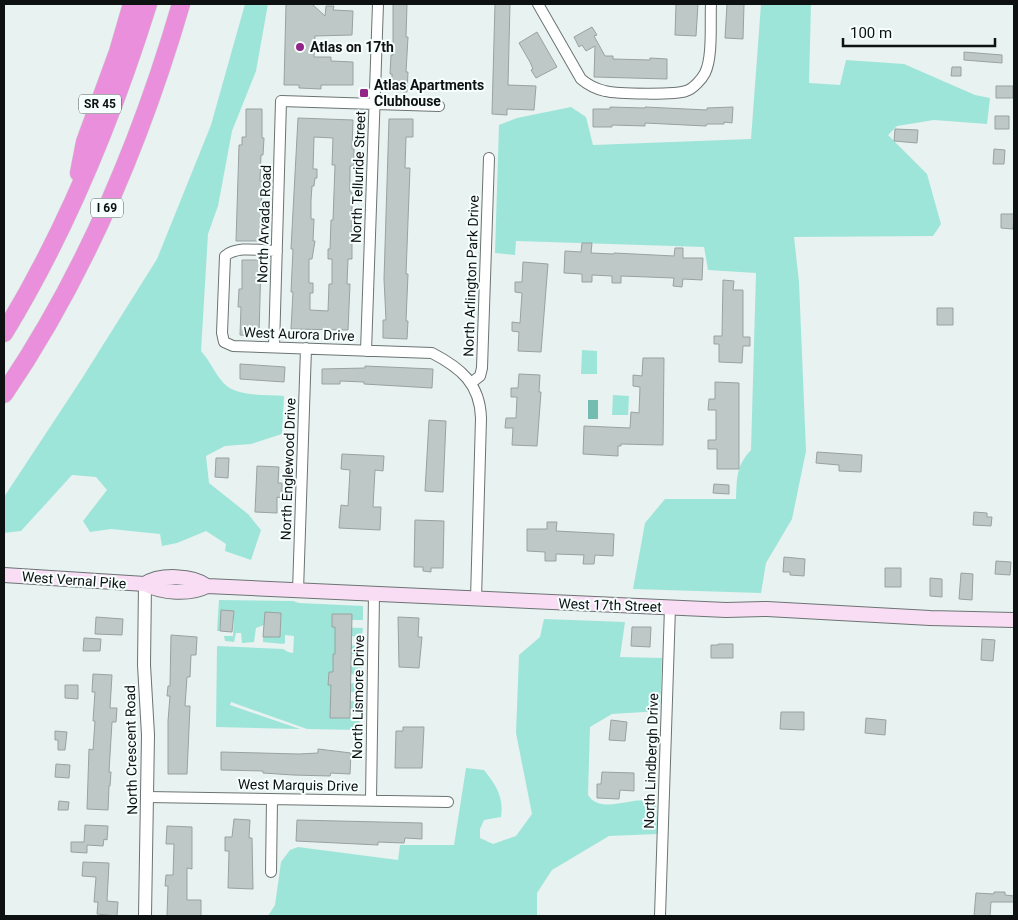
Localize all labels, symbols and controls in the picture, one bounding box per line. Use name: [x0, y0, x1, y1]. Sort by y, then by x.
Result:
scale bar: [843, 15, 996, 47]
text: 100 m: [850, 24, 892, 42]
place label: Atlas on 17th: [310, 39, 394, 55]
marker: Atlas on 17th: [294, 41, 306, 53]
place label: Atlas Apartments Clubhouse: [374, 77, 484, 109]
marker: Atlas Apartments Clubhouse: [358, 87, 370, 99]
road number: SR 45: [79, 95, 121, 114]
street label: North Telluride Street: [348, 110, 368, 243]
street label: North Arvada Road: [254, 165, 274, 283]
street label: North Arlington Park Drive: [460, 195, 482, 357]
road number: I 69: [91, 198, 123, 218]
street label: West Aurora Drive: [243, 324, 355, 344]
street label: North Englewood Drive: [278, 398, 298, 540]
street label: West Vernal Pike: [21, 568, 127, 592]
street label: West 17th Street: [558, 595, 662, 615]
street label: North Lismore Drive: [349, 635, 367, 759]
street label: North Crescent Road: [122, 685, 140, 815]
street label: North Lindbergh Drive: [641, 693, 661, 829]
street label: West Marquis Drive: [238, 776, 358, 794]

